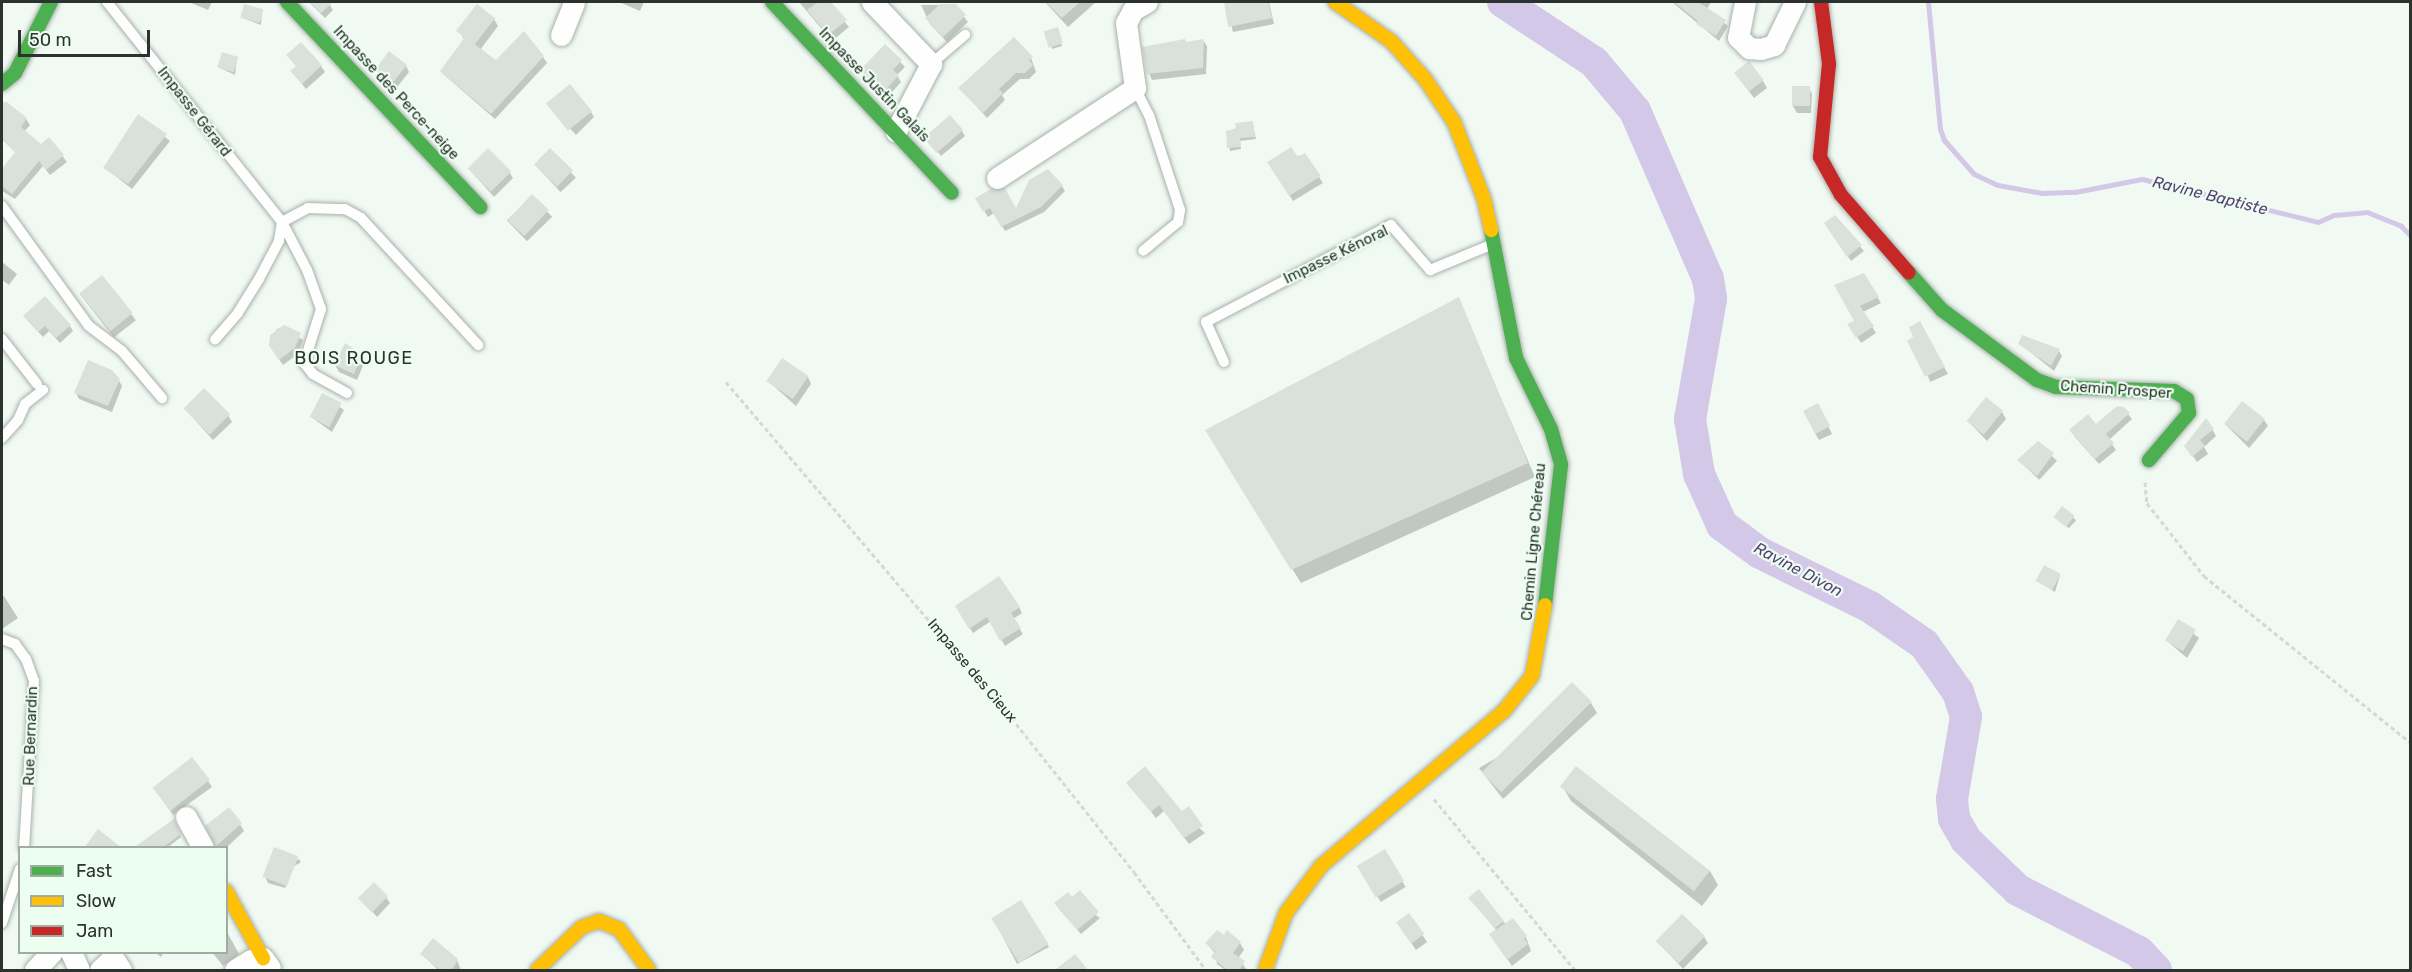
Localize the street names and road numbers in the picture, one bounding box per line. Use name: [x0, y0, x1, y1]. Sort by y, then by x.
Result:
street label: Impasse des Perce-neige: [329, 22, 463, 164]
street label: Impasse Justin Galais: [815, 24, 933, 146]
street label: Impasse Gérard: [153, 64, 235, 160]
street label: Impasse Kénoral: [1281, 222, 1391, 288]
street label: Chemin Prosper: [2060, 377, 2172, 403]
street label: Chemin Ligne Chéreau: [1518, 462, 1550, 622]
street label: Impasse des Cieux: [923, 615, 1021, 727]
street label: Rue Bernardin: [20, 686, 42, 786]

